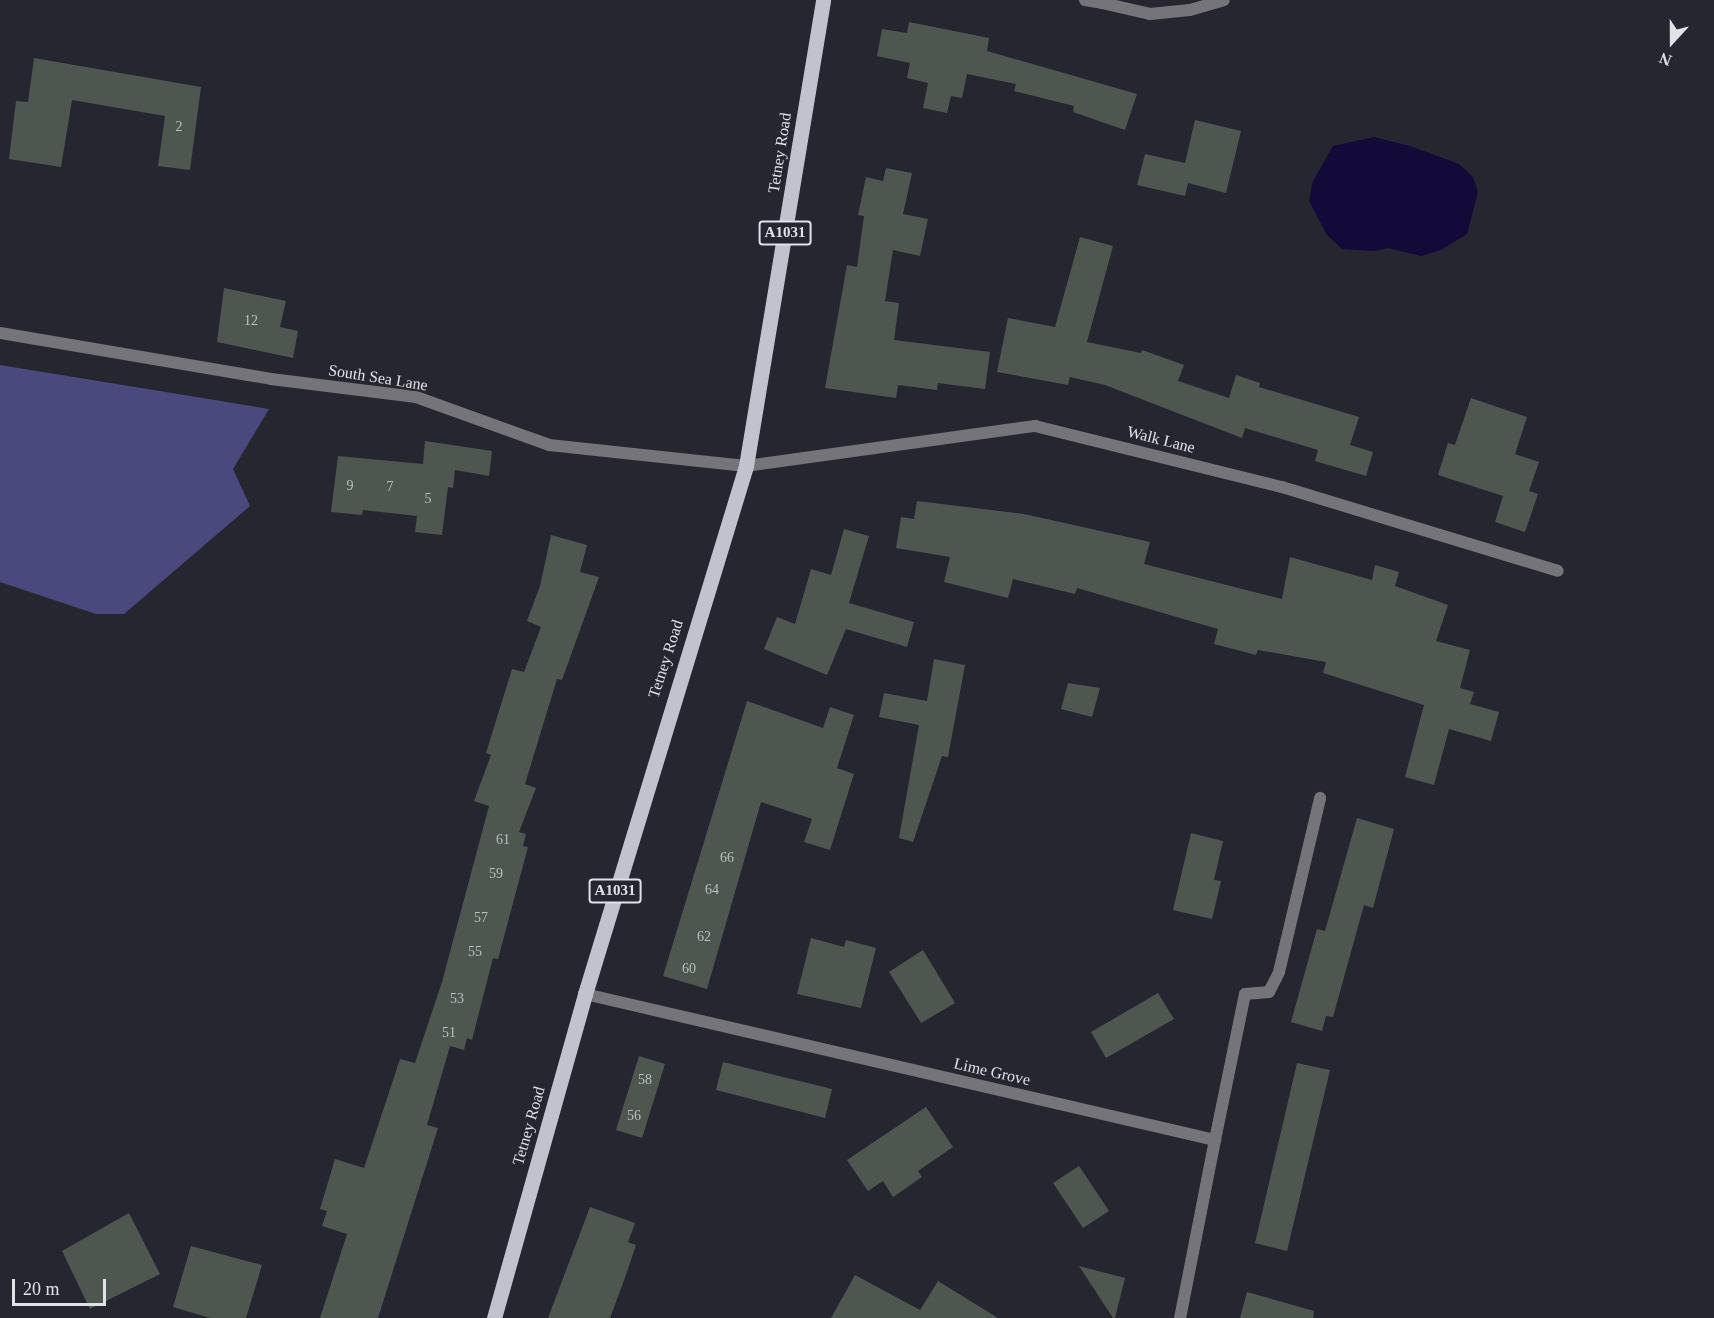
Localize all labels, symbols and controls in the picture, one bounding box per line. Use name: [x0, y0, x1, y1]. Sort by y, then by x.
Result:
north arrow: [1642, 12, 1702, 72]
text: N: [1657, 49, 1674, 69]
street label: Tetney Road: [764, 111, 796, 195]
house number: 2: [176, 119, 182, 135]
road number: A1031: [758, 221, 812, 245]
house number: 12: [244, 313, 258, 329]
street label: South Sea Lane: [327, 361, 429, 395]
street label: Walk Lane: [1125, 422, 1197, 458]
house number: 9: [346, 478, 354, 494]
house number: 7: [386, 479, 394, 495]
house number: 5: [424, 491, 431, 507]
street label: Tetney Road: [644, 617, 688, 701]
house number: 61: [496, 832, 510, 848]
house number: 66: [720, 850, 734, 866]
house number: 59: [489, 866, 503, 882]
road number: A1031: [588, 879, 642, 903]
house number: 64: [705, 882, 719, 898]
house number: 57: [474, 910, 488, 926]
house number: 62: [697, 929, 711, 945]
house number: 55: [468, 944, 482, 960]
house number: 60: [682, 961, 696, 977]
house number: 53: [450, 991, 464, 1007]
house number: 51: [442, 1025, 456, 1041]
street label: Lime Grove: [952, 1054, 1032, 1090]
house number: 58: [638, 1072, 652, 1088]
street label: Tetney Road: [509, 1084, 549, 1168]
house number: 56: [627, 1108, 641, 1124]
scale bar: [15, 1267, 110, 1305]
text: 20 m: [23, 1279, 60, 1299]

